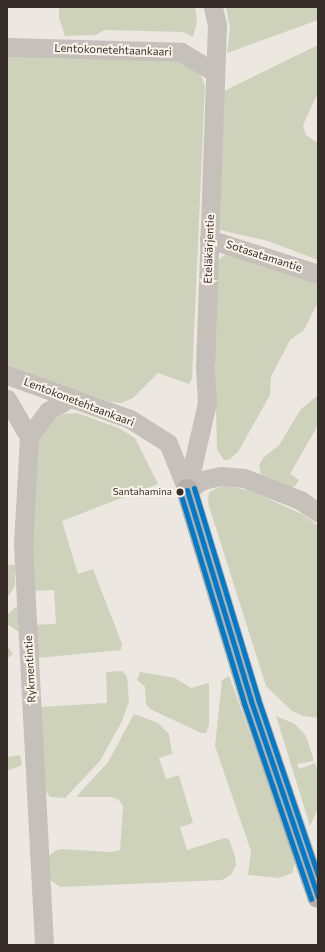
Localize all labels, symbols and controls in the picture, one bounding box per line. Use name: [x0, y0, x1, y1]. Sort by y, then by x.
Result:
street label: Lentokonetehtaankaari: [54, 41, 172, 59]
street label: Eteläkärjentie: [201, 214, 217, 284]
street label: Sotasatamantie: [224, 238, 304, 274]
street label: Lentokonetehtaankaari: [22, 375, 136, 429]
place label: Santahamina: [113, 486, 172, 498]
marker: Santahamina: [175, 487, 185, 497]
street label: Rykmentintie: [22, 635, 38, 703]

